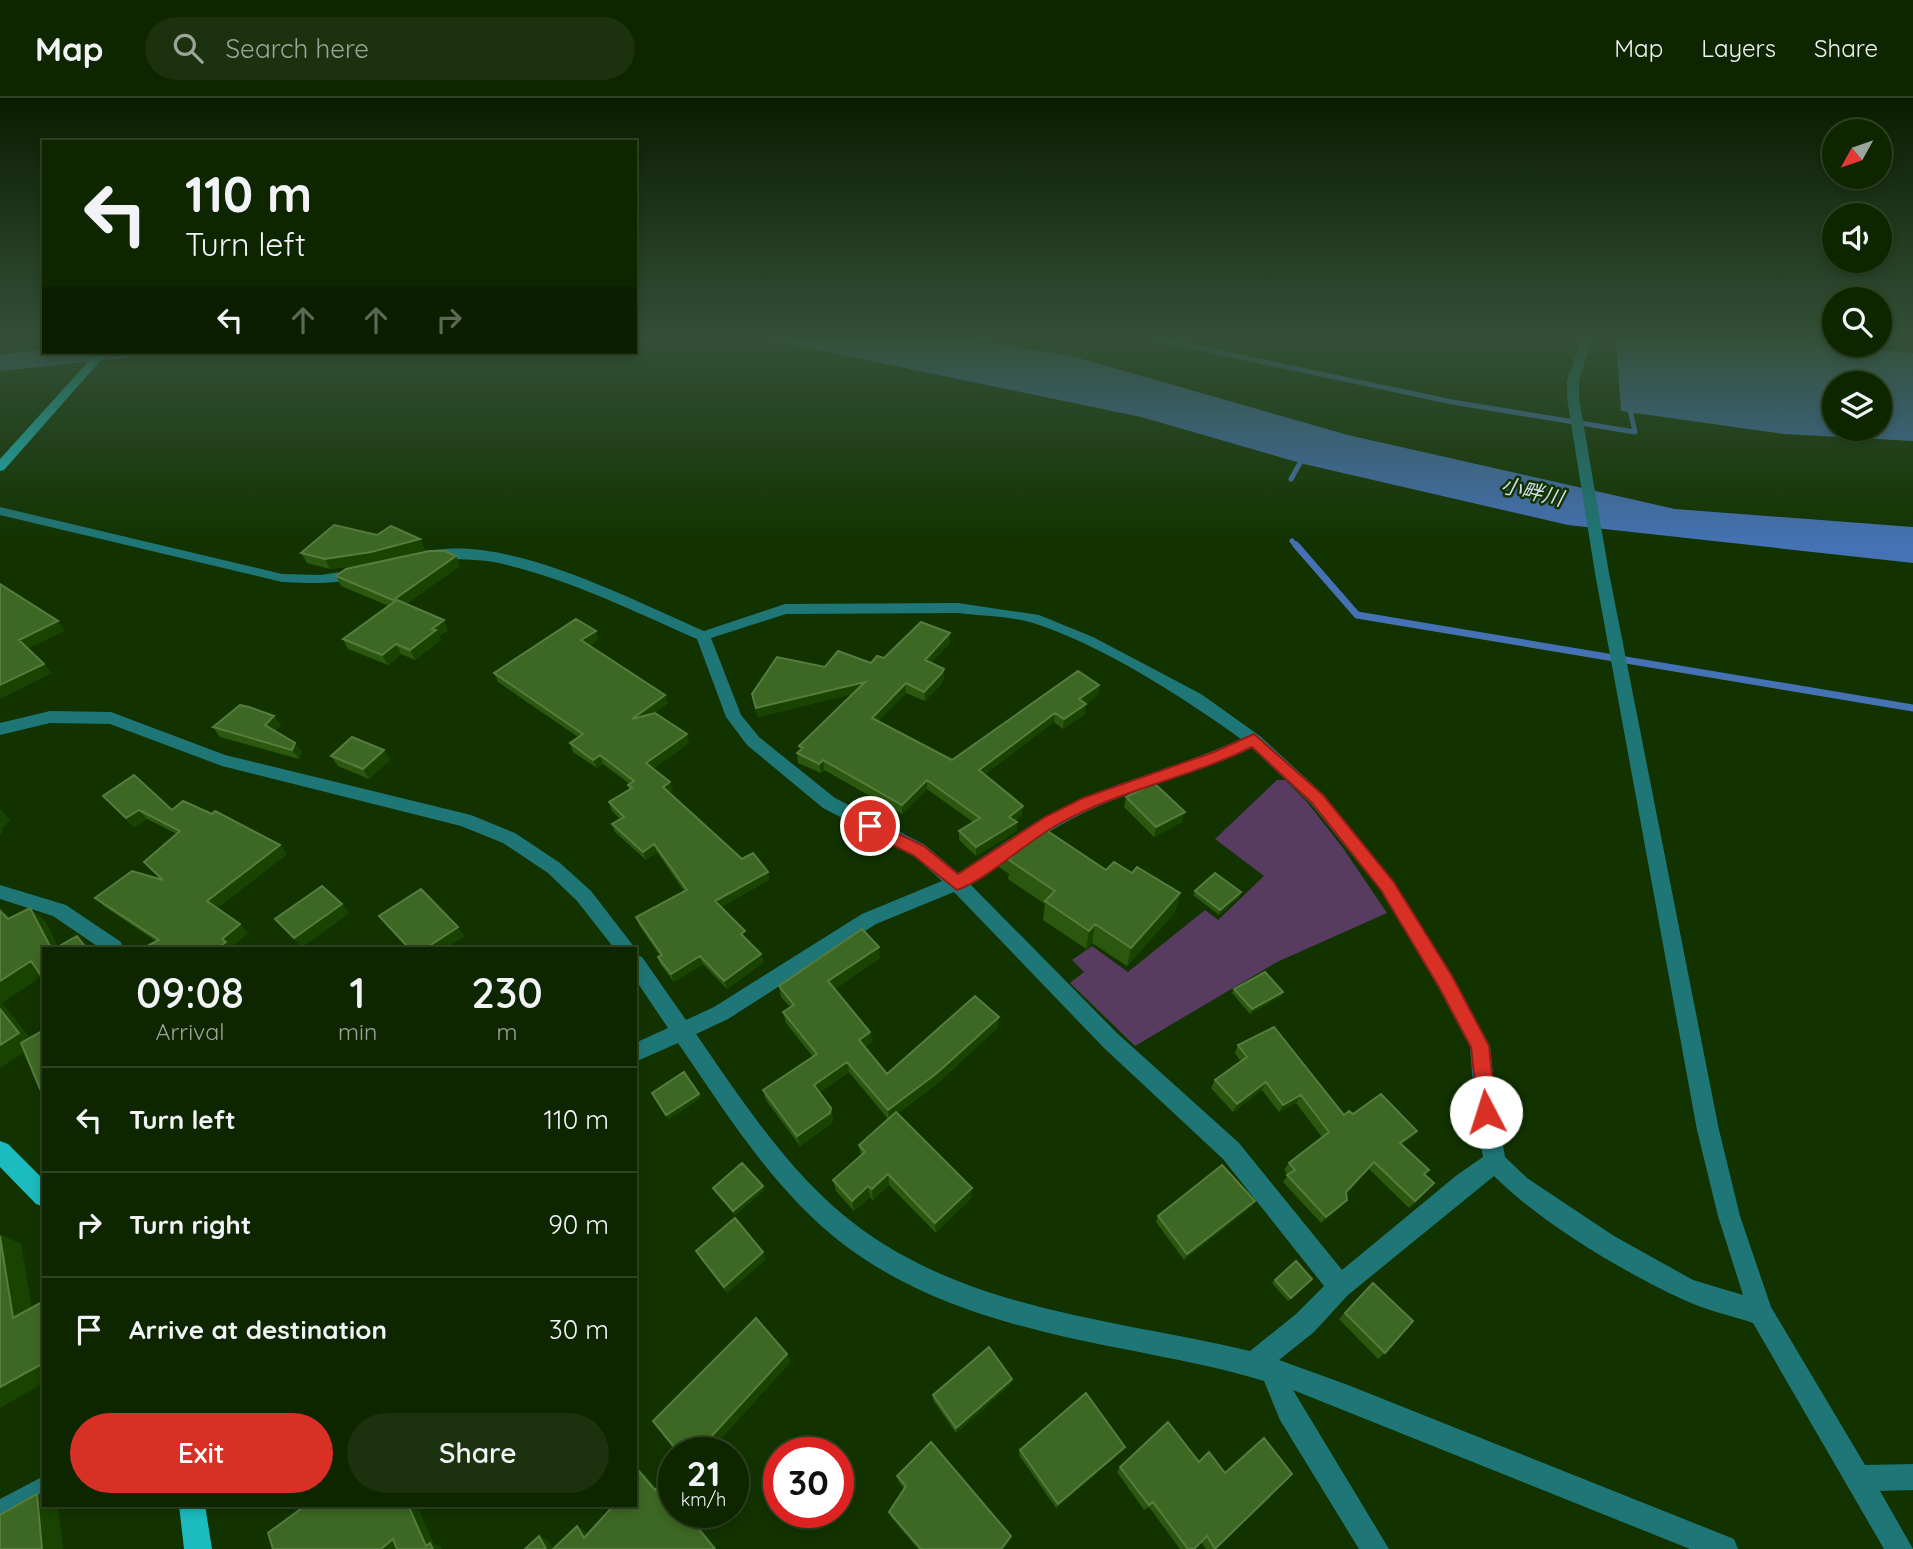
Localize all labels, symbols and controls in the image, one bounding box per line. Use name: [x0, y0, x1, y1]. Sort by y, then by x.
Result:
search box: [145, 17, 635, 80]
text: Map: [35, 28, 103, 69]
icon: search: [169, 29, 207, 67]
text: Search here: [225, 32, 369, 65]
text: Map: [1614, 33, 1663, 63]
text: Layers: [1701, 33, 1776, 63]
text: Share: [1814, 33, 1878, 63]
north arrow: [1822, 119, 1892, 189]
map controls: [1822, 119, 1892, 441]
text: 110 m: [185, 163, 312, 224]
icon: left: [70, 168, 161, 259]
button: sound: [1822, 203, 1892, 273]
text: Turn left: [185, 224, 306, 264]
button: search: [1822, 287, 1892, 357]
icon: left: [211, 301, 249, 339]
icon: ahead: [284, 301, 322, 339]
icon: ahead: [357, 301, 395, 339]
icon: right: [430, 301, 468, 339]
button: layers: [1822, 371, 1892, 441]
water label: 小畔川: [1499, 471, 1568, 511]
pin: [840, 796, 900, 856]
icon: arrive: [851, 807, 889, 845]
text: 09:08: [136, 966, 244, 1019]
text: 1: [350, 966, 366, 1019]
text: 230: [471, 966, 543, 1019]
text: Arrival: [156, 1017, 224, 1046]
text: min: [338, 1017, 377, 1046]
text: m: [497, 1017, 518, 1046]
position arrow: [1449, 1075, 1523, 1149]
icon: left: [70, 1101, 108, 1139]
text: Turn left: [129, 1103, 236, 1136]
text: 110 m: [543, 1103, 609, 1136]
icon: right: [70, 1206, 108, 1244]
text: Turn right: [129, 1208, 251, 1241]
text: 90 m: [548, 1208, 609, 1241]
icon: arrive: [70, 1311, 108, 1349]
text: Arrive at destination: [129, 1313, 387, 1346]
text: 30 m: [549, 1313, 609, 1346]
button: Exit: [70, 1413, 333, 1493]
button: Share: [347, 1413, 609, 1493]
speed limit sign: 30: [763, 1437, 854, 1528]
text: 21: [687, 1451, 720, 1495]
text: km/h: [681, 1488, 726, 1511]

